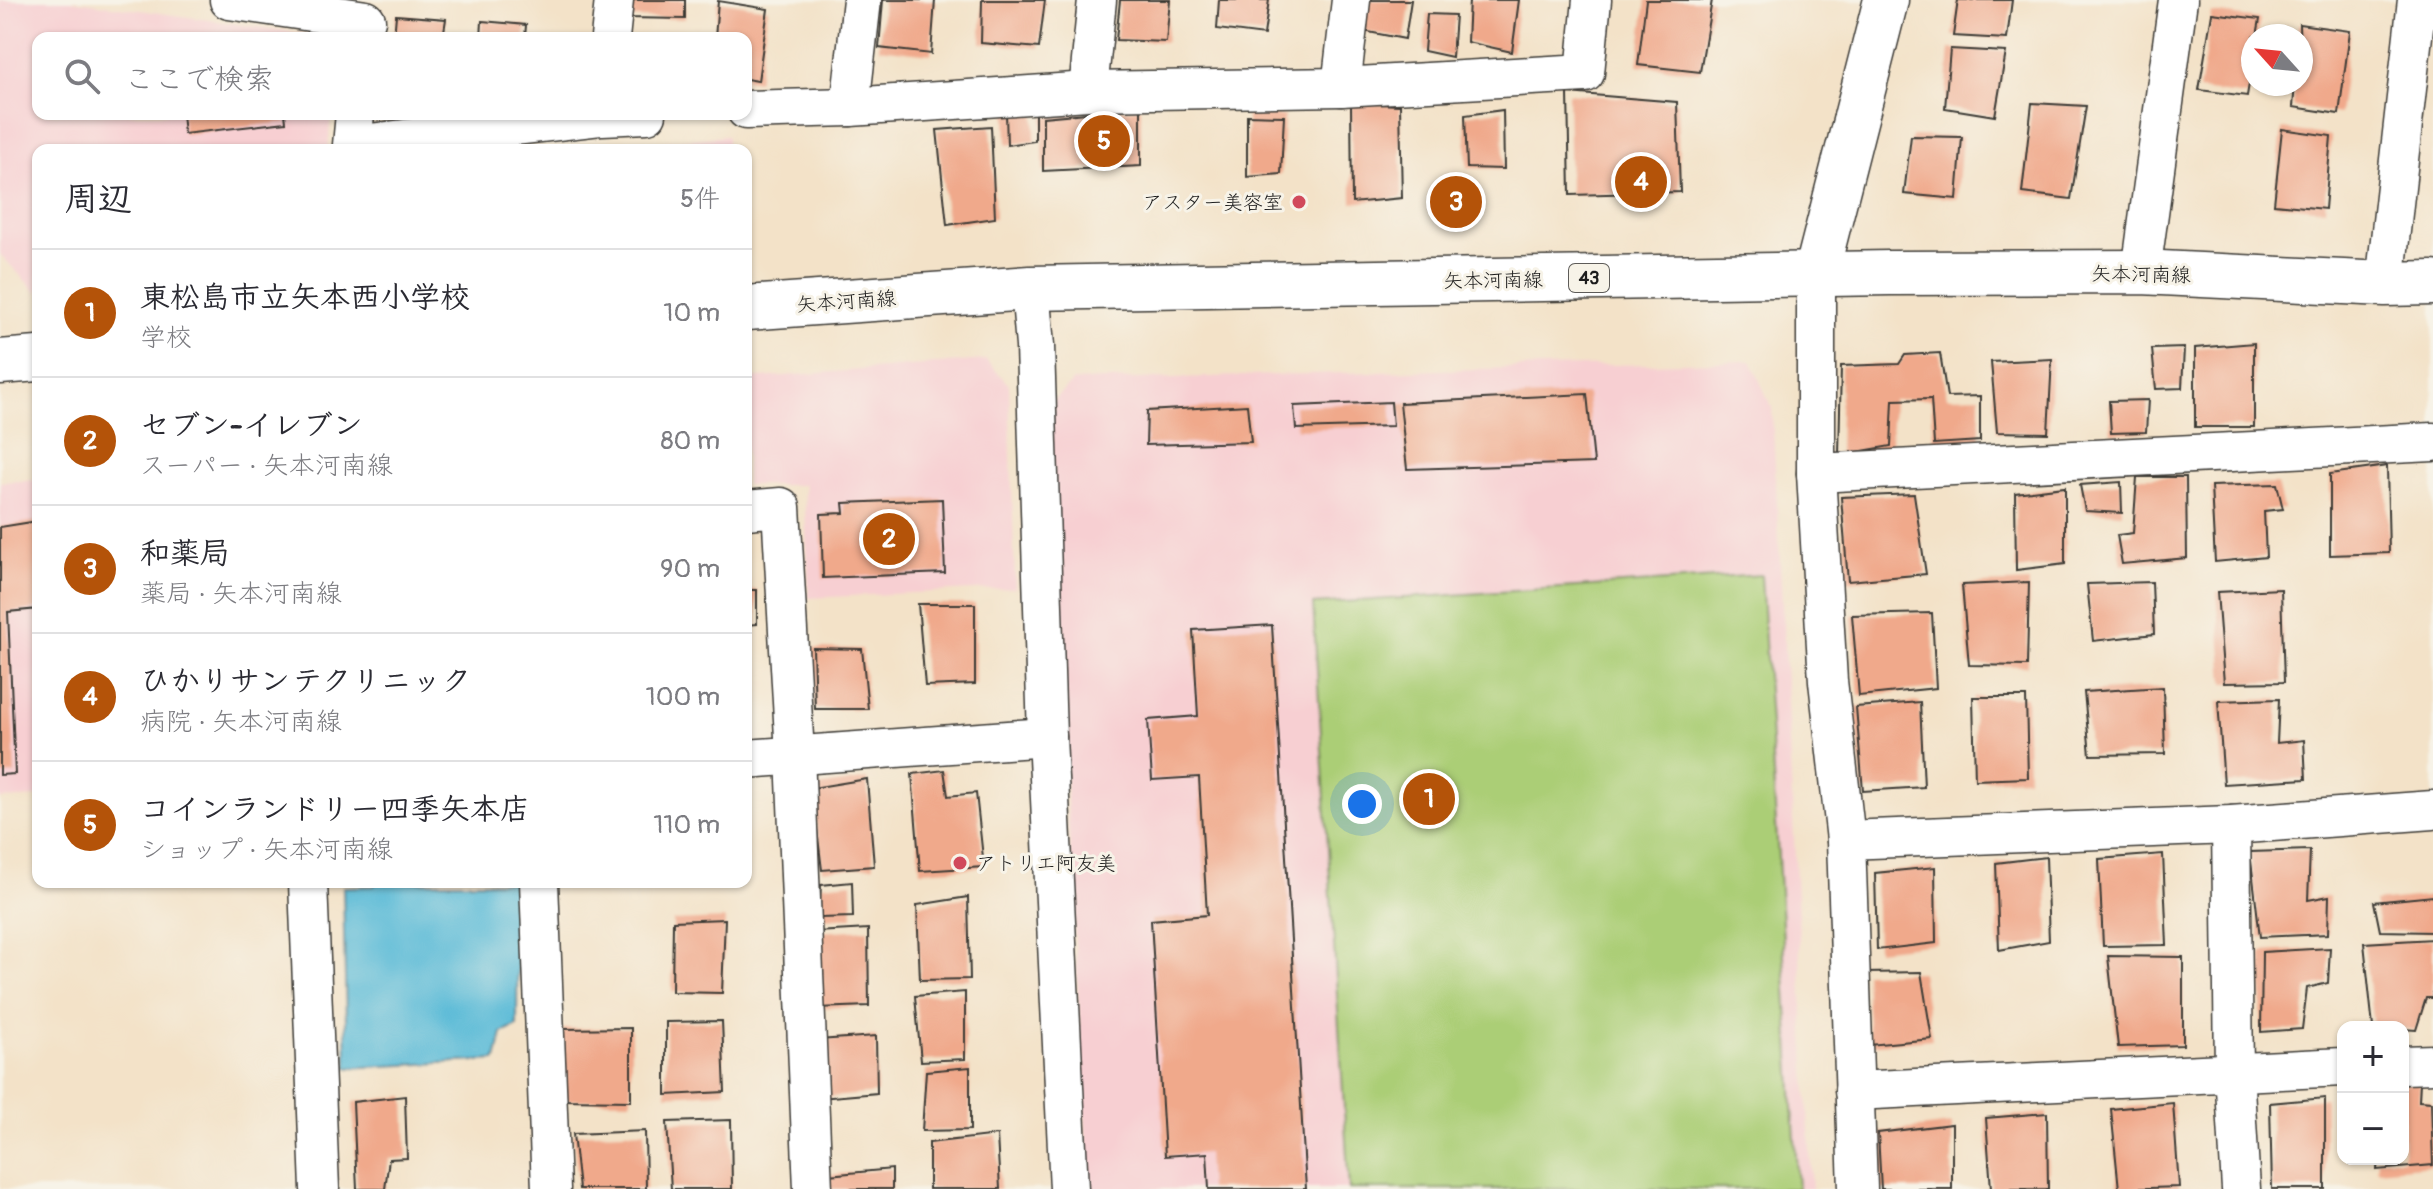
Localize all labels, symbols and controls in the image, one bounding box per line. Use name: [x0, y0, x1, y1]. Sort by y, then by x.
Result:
north arrow: [2241, 24, 2313, 96]
search box: [32, 32, 752, 120]
icon: search: [60, 54, 104, 98]
text: ここで検索: [124, 61, 274, 98]
pin: 5: [1078, 111, 1130, 171]
pin: 4: [1615, 152, 1667, 212]
pin: 3: [1430, 172, 1482, 232]
text: 周辺: [64, 178, 132, 221]
text: 5件: [680, 183, 720, 215]
place label: アスター美容室: [1143, 190, 1283, 215]
marker: アスター美容室: [1290, 193, 1308, 211]
street label: 矢本河南線: [2091, 261, 2191, 288]
road number: 43: [1569, 264, 1609, 292]
street label: 矢本河南線: [1443, 267, 1543, 294]
text: 東松島市立矢本西小学校: [140, 279, 470, 316]
street label: 矢本河南線: [795, 286, 897, 317]
text: 1: [85, 297, 95, 329]
text: 10 m: [663, 297, 720, 329]
text: 学校: [140, 322, 192, 354]
text: セブン-イレブン: [140, 407, 363, 444]
text: 2: [83, 425, 97, 457]
text: 80 m: [660, 425, 720, 457]
text: スーパー · 矢本河南線: [140, 450, 393, 482]
pin: 2: [863, 509, 915, 569]
text: 和薬局: [140, 535, 230, 572]
text: 3: [83, 553, 97, 585]
text: 90 m: [660, 553, 720, 585]
text: 薬局 · 矢本河南線: [140, 578, 342, 610]
text: ひかりサンテクリニック: [140, 663, 471, 700]
text: 4: [82, 681, 98, 713]
text: 100 m: [646, 681, 720, 713]
text: 病院 · 矢本河南線: [140, 706, 342, 738]
pin: 1: [1403, 769, 1455, 829]
your location: [1342, 784, 1382, 824]
text: コインランドリー四季矢本店: [140, 791, 530, 828]
text: 5: [83, 809, 97, 841]
text: 110 m: [653, 809, 720, 841]
text: ショップ · 矢本河南線: [140, 834, 393, 866]
place label: アトリエ阿友美: [976, 851, 1116, 876]
marker: アトリエ阿友美: [951, 854, 969, 872]
map controls: [2337, 1021, 2409, 1165]
button: +: [2337, 1021, 2409, 1093]
button: −: [2337, 1093, 2409, 1165]

